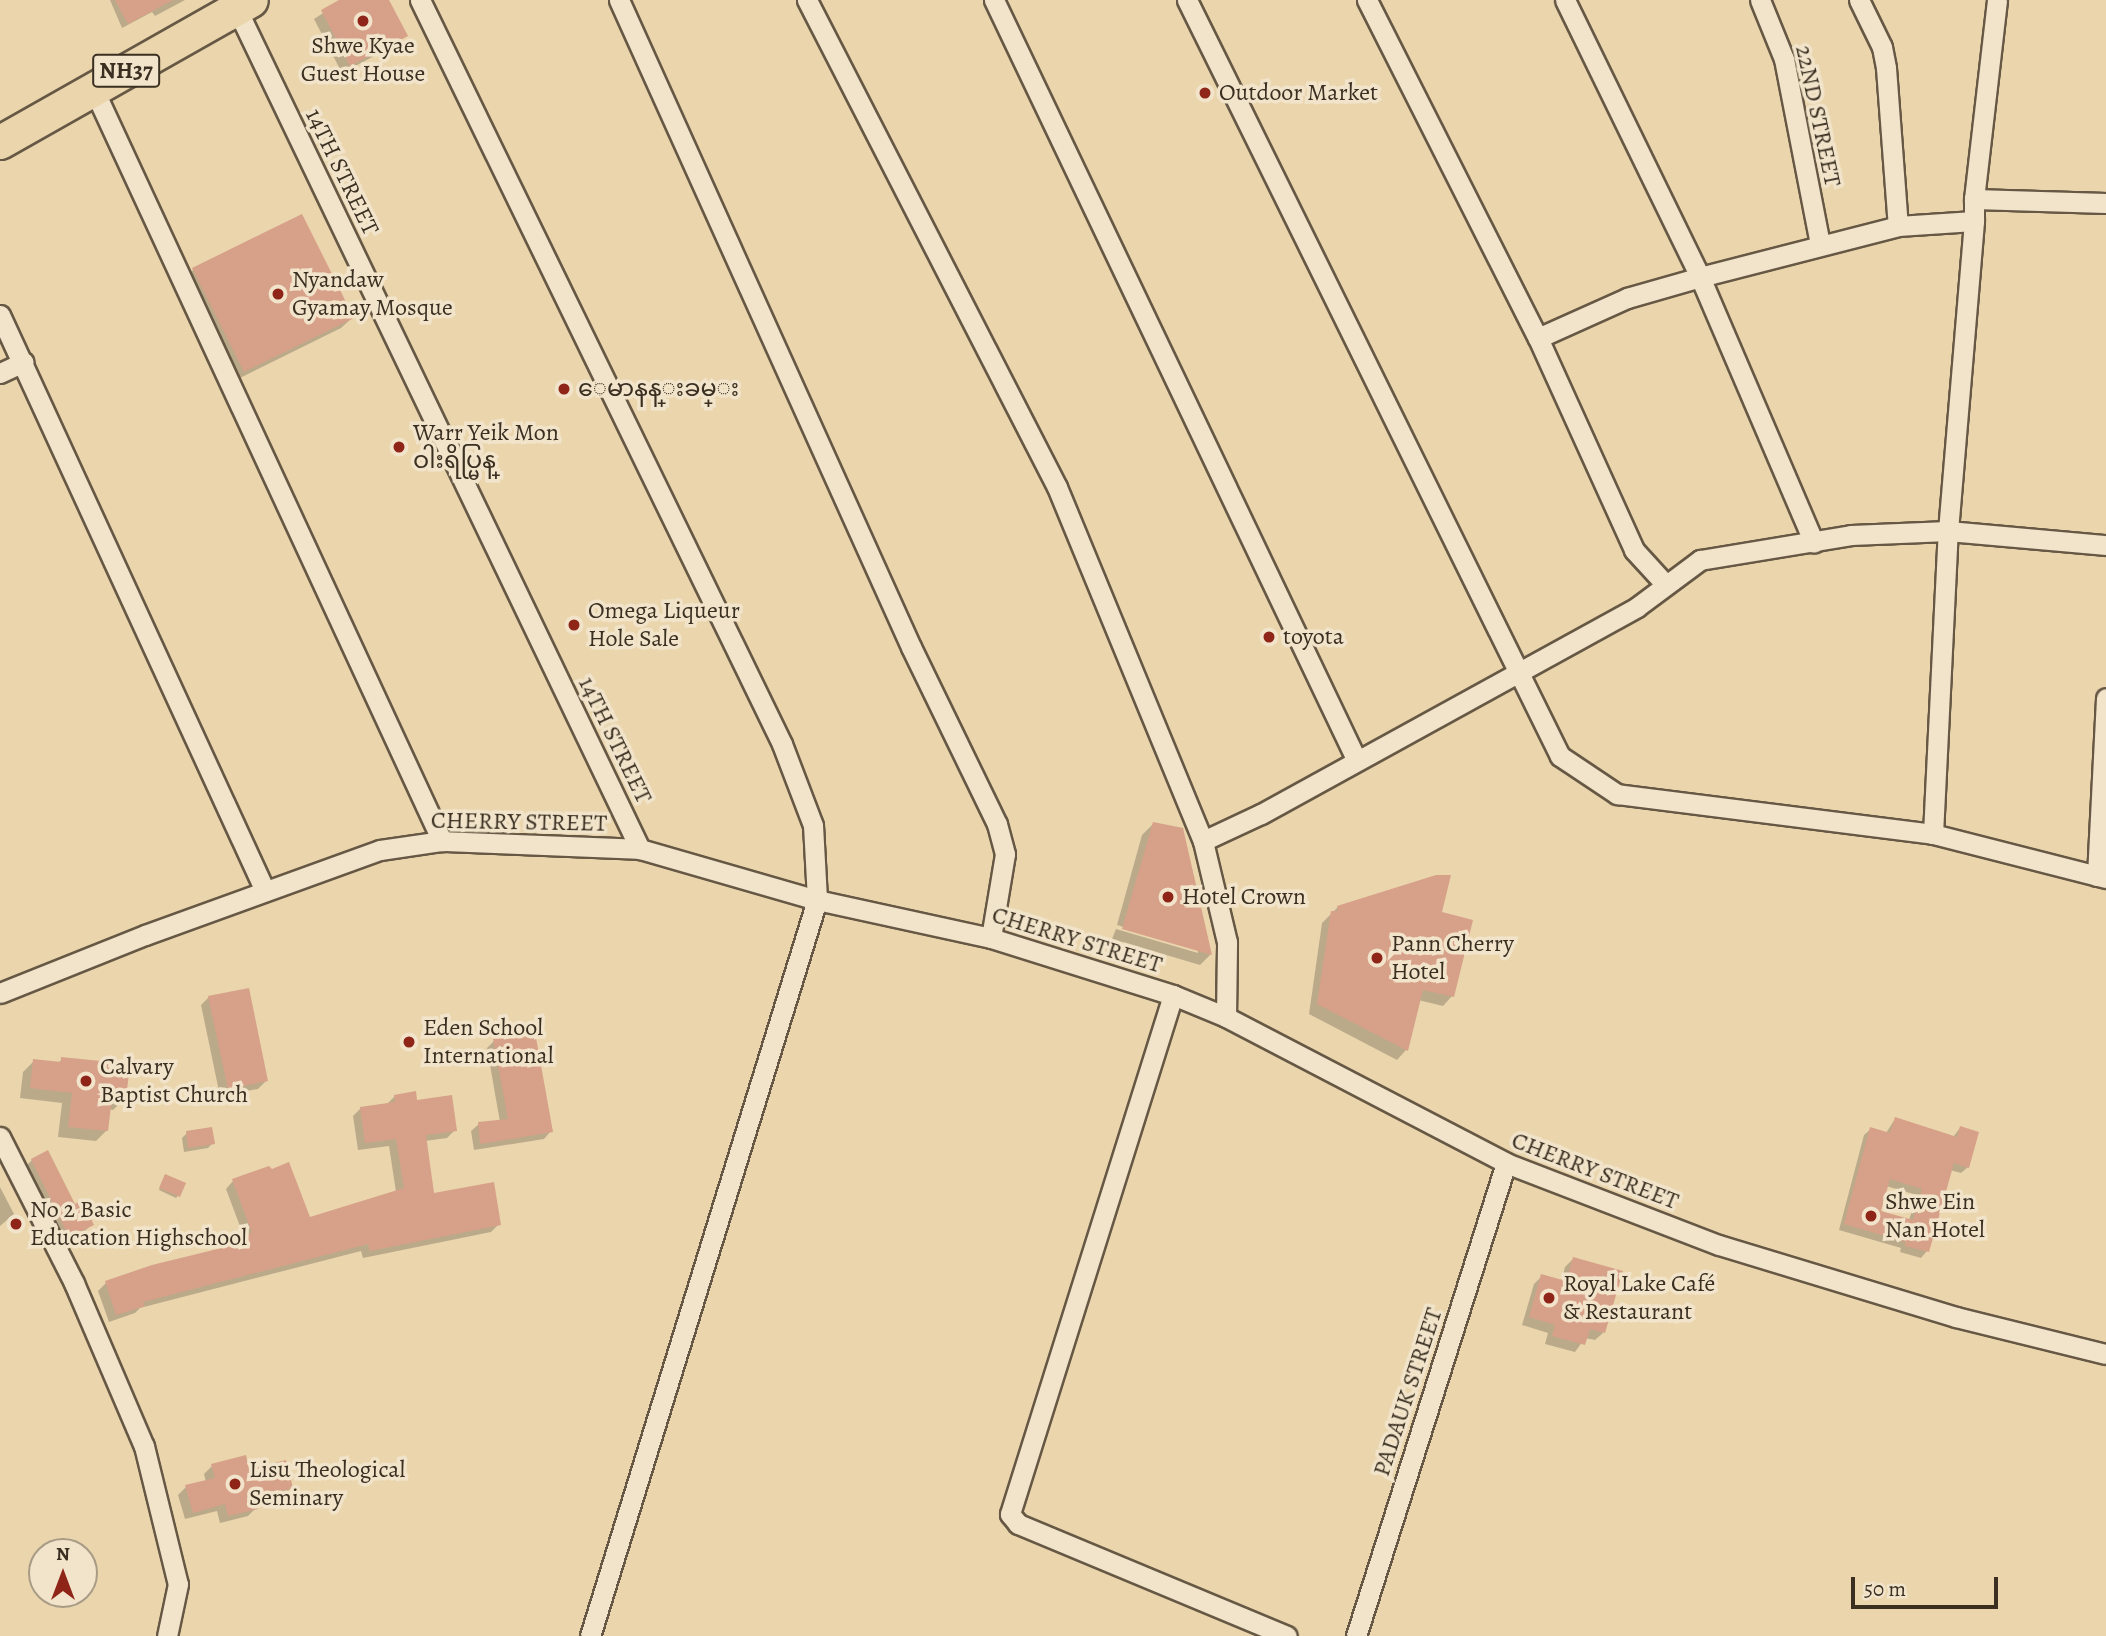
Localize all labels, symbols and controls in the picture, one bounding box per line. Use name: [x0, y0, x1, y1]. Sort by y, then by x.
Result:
marker: Shwe Kyae Guest House: [355, 13, 371, 29]
place label: Shwe Kyae Guest House: [301, 32, 425, 88]
street label: 22ND STREET: [1789, 43, 1847, 189]
road number: NH37: [91, 52, 161, 90]
place label: Outdoor Market: [1219, 79, 1378, 107]
marker: Outdoor Market: [1197, 85, 1213, 101]
street label: 14TH STREET: [299, 104, 385, 240]
place label: Nyandaw Gyamay Mosque: [292, 266, 453, 322]
marker: Nyandaw Gyamay Mosque: [270, 286, 286, 302]
place label: ေမာနန္းခမ္း: [578, 375, 739, 403]
marker: ေမာနန္းခမ္း: [556, 381, 572, 397]
place label: Warr Yeik Mon ဝါးရိပ္မြန္: [413, 419, 559, 475]
marker: Warr Yeik Mon ဝါးရိပ္မြန္: [391, 439, 407, 455]
place label: Omega Liqueur Hole Sale: [588, 597, 740, 653]
marker: Omega Liqueur Hole Sale: [566, 617, 582, 633]
place label: toyota: [1283, 623, 1344, 651]
marker: toyota: [1261, 629, 1277, 645]
street label: 14TH STREET: [572, 672, 658, 808]
street label: CHERRY STREET: [431, 806, 607, 838]
place label: Hotel Crown: [1182, 883, 1306, 911]
marker: Hotel Crown: [1160, 889, 1176, 905]
street label: CHERRY STREET: [989, 900, 1165, 980]
place label: Pann Cherry Hotel: [1391, 930, 1514, 986]
marker: Pann Cherry Hotel: [1369, 950, 1385, 966]
place label: Eden School International: [423, 1014, 554, 1070]
marker: Eden School International: [401, 1034, 417, 1050]
place label: Calvary Baptist Church: [100, 1053, 248, 1109]
marker: Calvary Baptist Church: [78, 1073, 94, 1089]
street label: CHERRY STREET: [1508, 1126, 1682, 1216]
place label: Shwe Ein Nan Hotel: [1885, 1188, 1985, 1244]
place label: No 2 Basic Education Highschool: [30, 1196, 247, 1252]
marker: Shwe Ein Nan Hotel: [1863, 1208, 1879, 1224]
marker: No 2 Basic Education Highschool: [8, 1216, 24, 1232]
place label: Royal Lake Café & Restaurant: [1563, 1270, 1715, 1326]
marker: Royal Lake Café & Restaurant: [1541, 1290, 1557, 1306]
street label: PADAUK STREET: [1367, 1304, 1449, 1480]
place label: Lisu Theological Seminary: [249, 1456, 405, 1512]
marker: Lisu Theological Seminary: [227, 1476, 243, 1492]
north arrow: [28, 1538, 98, 1608]
text: N: [56, 1541, 70, 1567]
scale bar: [1854, 1562, 2001, 1606]
text: 50 m: [1864, 1575, 1906, 1603]

